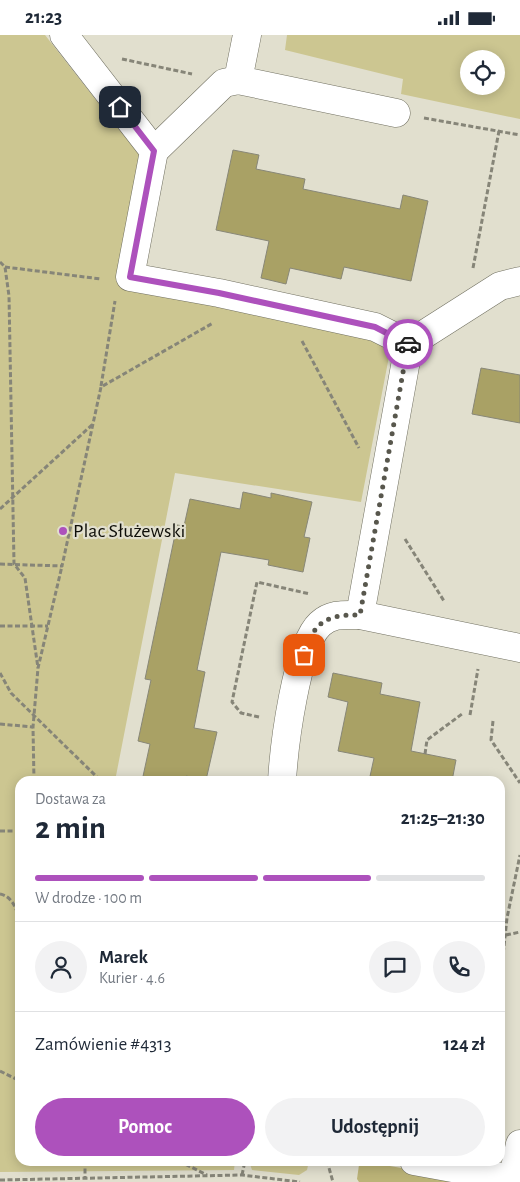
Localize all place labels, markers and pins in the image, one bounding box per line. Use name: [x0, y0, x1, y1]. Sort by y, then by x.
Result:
pin: [99, 86, 141, 128]
place label: Plac Służewski: [73, 521, 185, 541]
marker: Plac Służewski: [57, 525, 69, 537]
pin: [283, 634, 325, 676]

